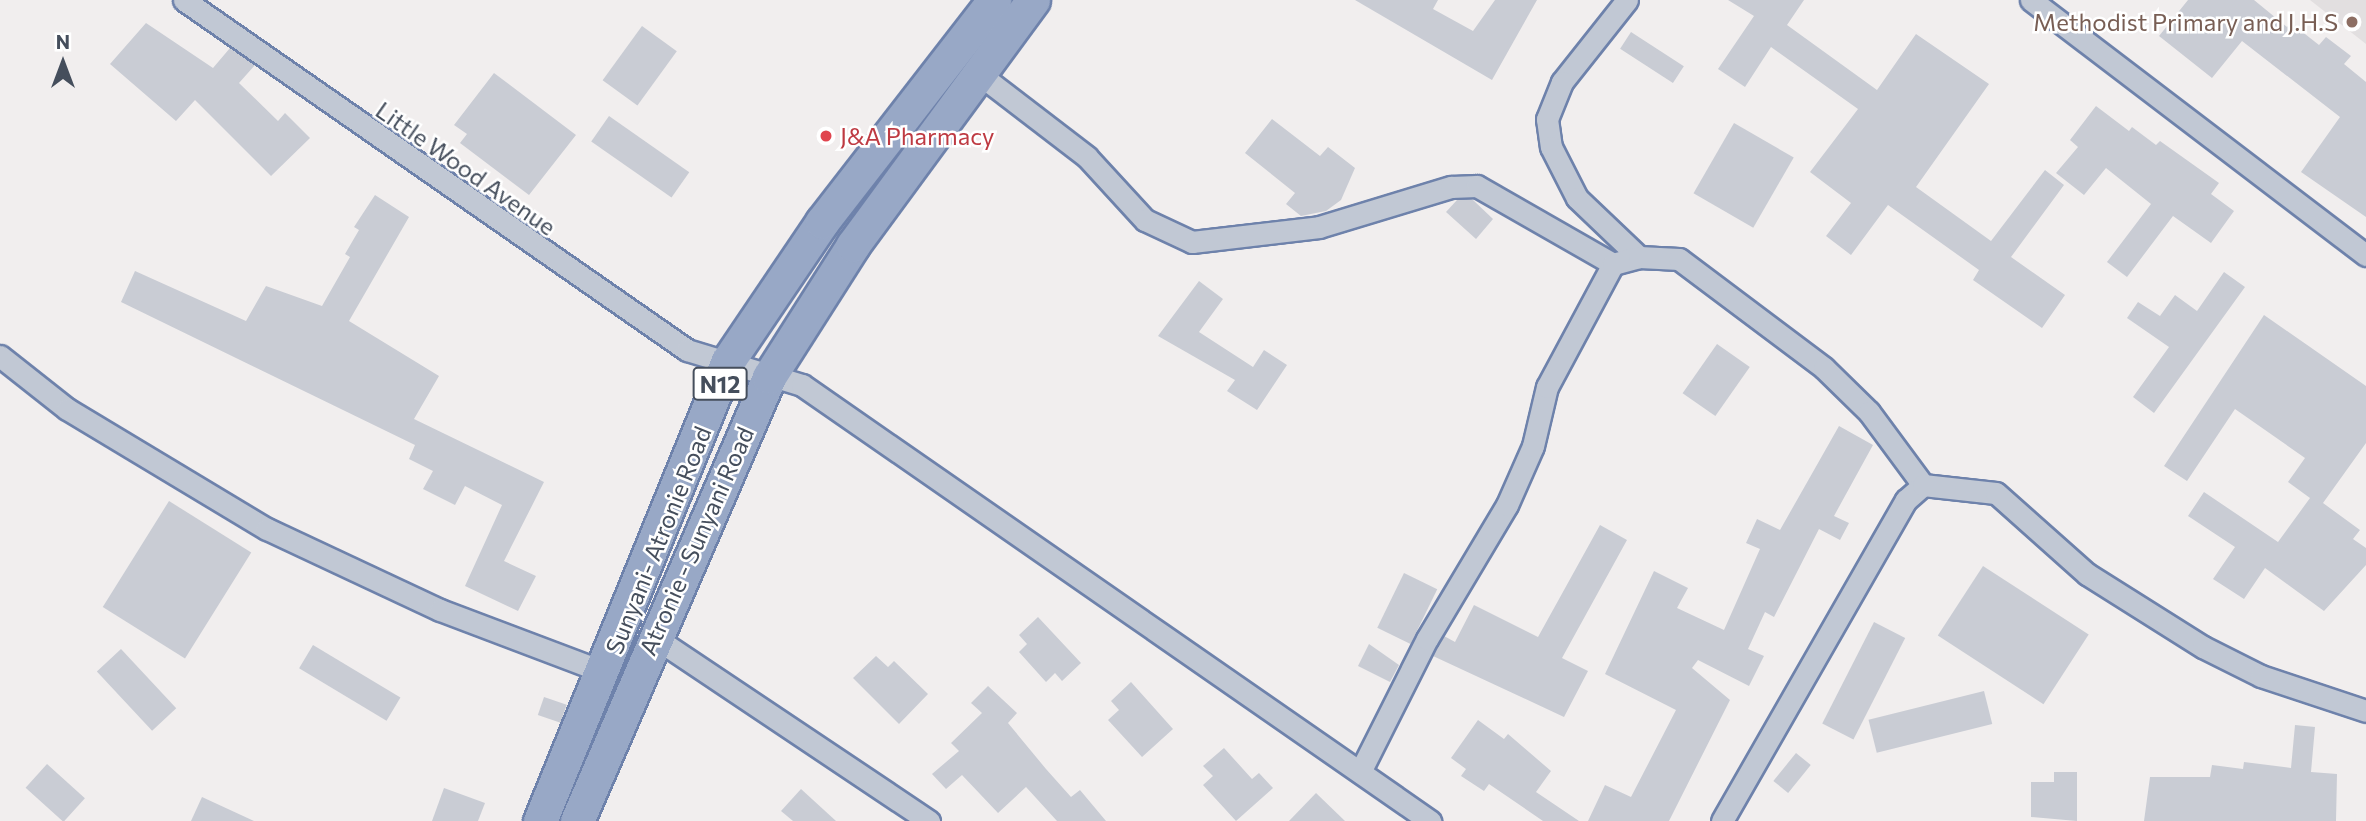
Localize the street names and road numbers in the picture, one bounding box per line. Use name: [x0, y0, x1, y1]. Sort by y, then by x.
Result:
street label: Little Wood Avenue: [371, 95, 561, 241]
road number: N12: [692, 364, 748, 404]
street label: Sunyani- Atronie Road: [599, 422, 717, 658]
street label: Atronie - Sunyani Road: [633, 422, 759, 660]

